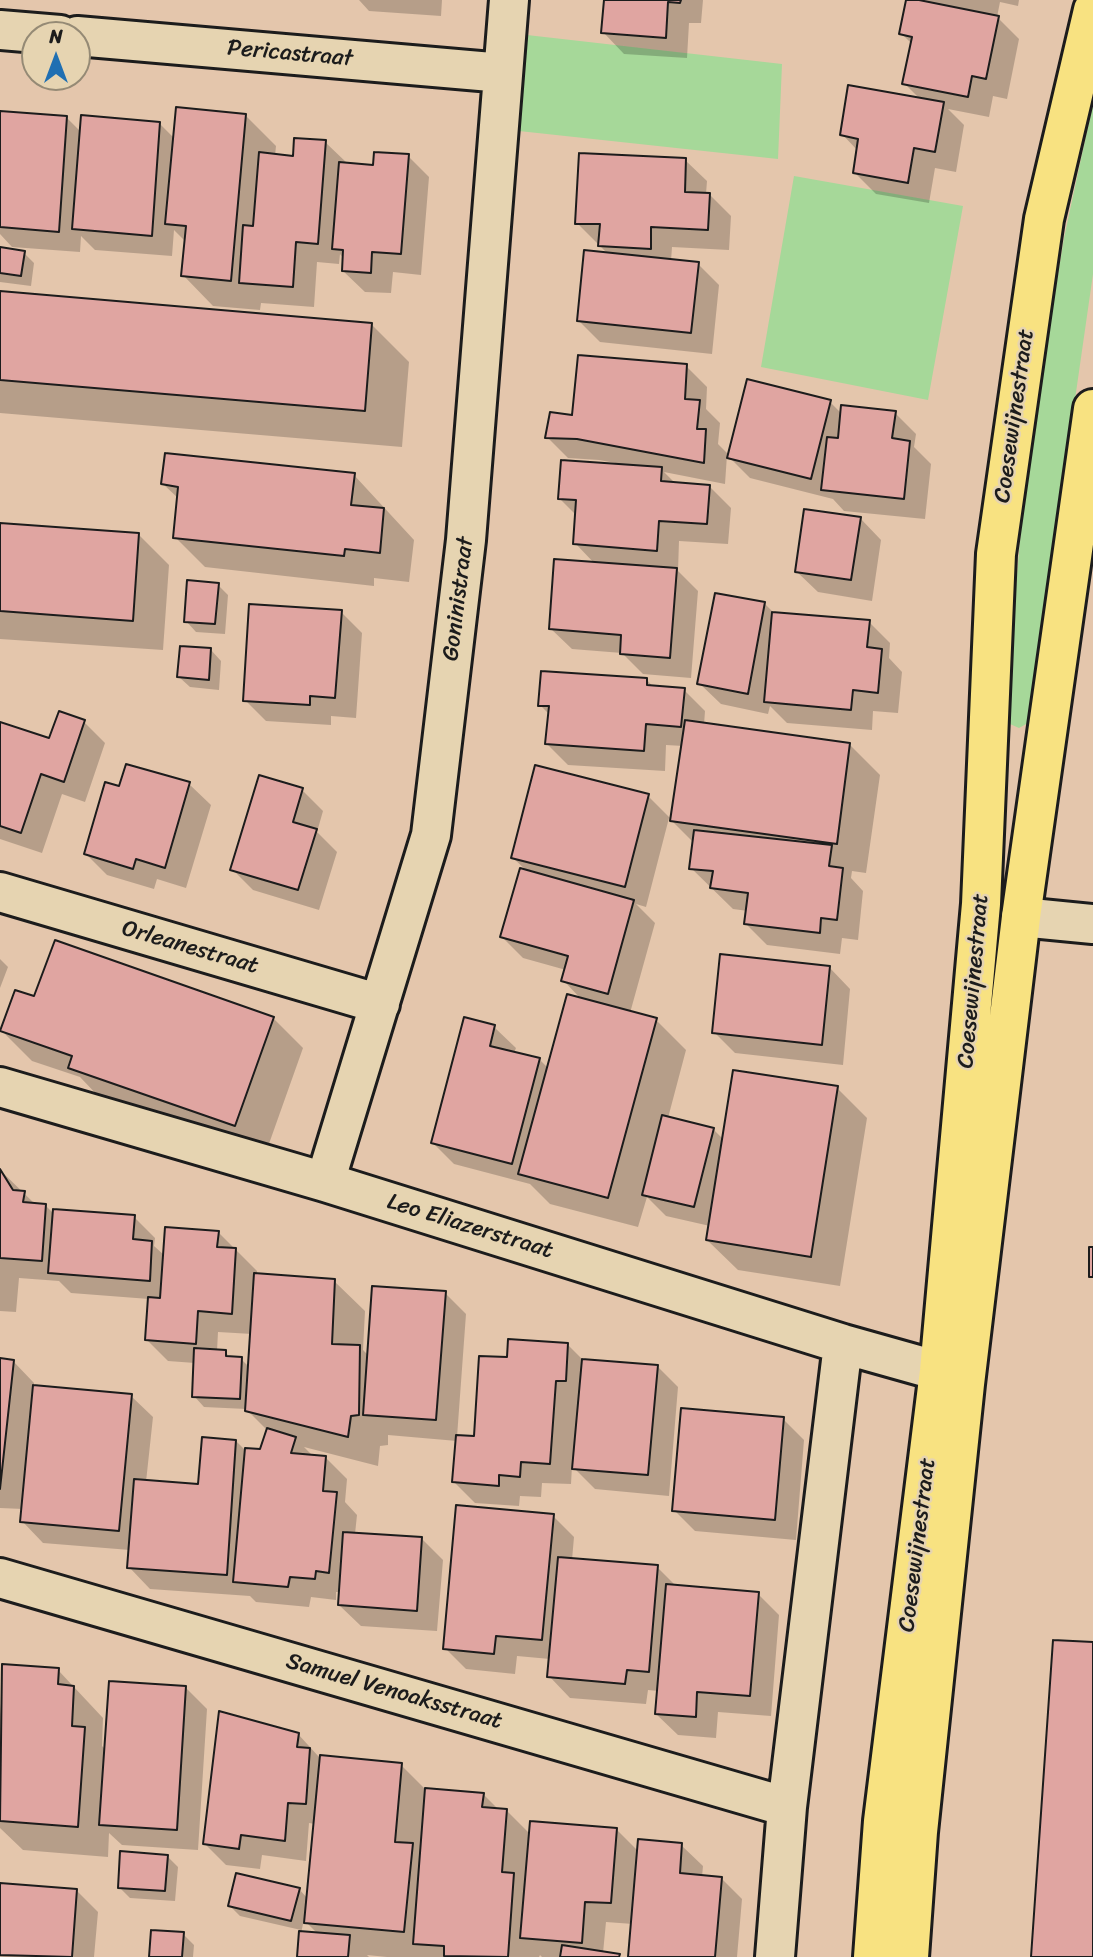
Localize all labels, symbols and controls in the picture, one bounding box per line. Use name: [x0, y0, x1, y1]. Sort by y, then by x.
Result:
text: N: [49, 20, 63, 53]
north arrow: [21, 21, 91, 91]
street label: Pericastraat: [226, 35, 354, 73]
street label: Coesewijnestraat: [989, 327, 1041, 505]
street label: Goninistraat: [438, 535, 480, 663]
street label: Coesewijnestraat: [953, 893, 995, 1069]
street label: Orleanestraat: [118, 915, 262, 981]
street label: Leo Eliazerstraat: [384, 1189, 556, 1265]
street label: Coesewijnestraat: [894, 1456, 942, 1634]
street label: Samuel Venoaksstraat: [283, 1648, 505, 1736]

